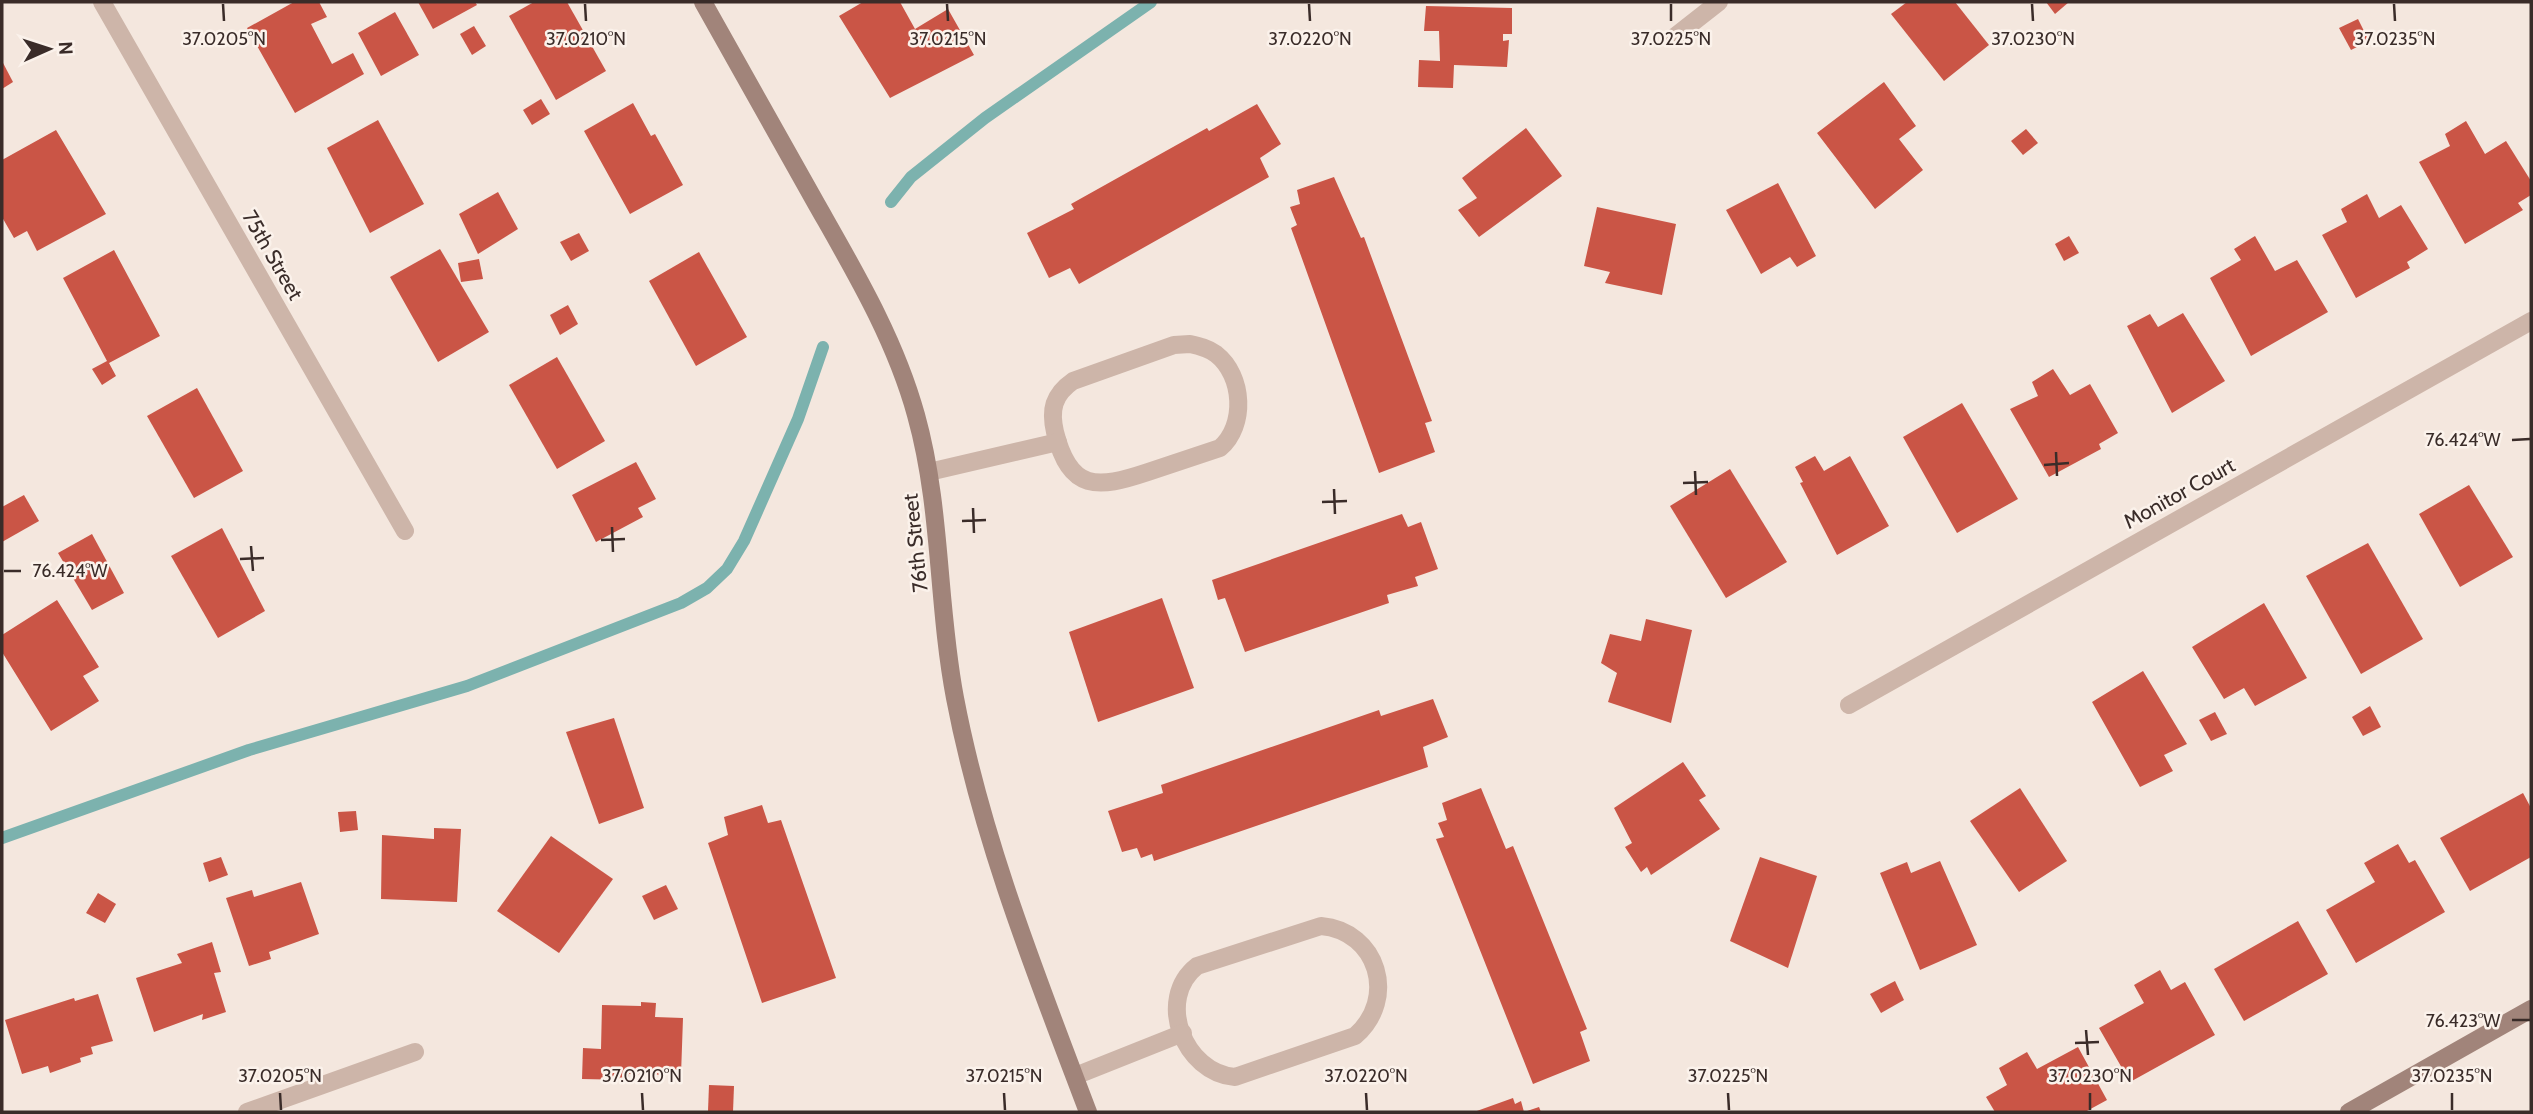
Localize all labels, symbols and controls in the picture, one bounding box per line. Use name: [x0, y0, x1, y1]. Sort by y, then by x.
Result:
north arrow: [14, 14, 84, 84]
text: 37.0205°N: [182, 28, 266, 50]
text: 37.0210°N: [546, 28, 626, 50]
text: 37.0215°N: [909, 28, 987, 50]
text: 37.0220°N: [1268, 28, 1352, 50]
text: 37.0225°N: [1631, 28, 1711, 50]
text: 37.0230°N: [1991, 28, 2075, 50]
text: 37.0235°N: [2355, 28, 2435, 50]
text: N: [54, 41, 77, 55]
street label: 75th Street: [237, 206, 309, 304]
text: 76.424°W: [2426, 429, 2500, 451]
street label: Monitor Court: [2119, 452, 2239, 534]
street label: 76th Street: [897, 492, 933, 594]
text: 76.424°W: [33, 560, 107, 582]
text: 76.423°W: [2426, 1010, 2500, 1032]
text: 37.0205°N: [238, 1065, 322, 1087]
text: 37.0210°N: [602, 1065, 682, 1087]
text: 37.0215°N: [965, 1065, 1043, 1087]
text: 37.0220°N: [1324, 1065, 1408, 1087]
text: 37.0225°N: [1688, 1065, 1768, 1087]
text: 37.0230°N: [2048, 1065, 2132, 1087]
text: 37.0235°N: [2412, 1065, 2492, 1087]

